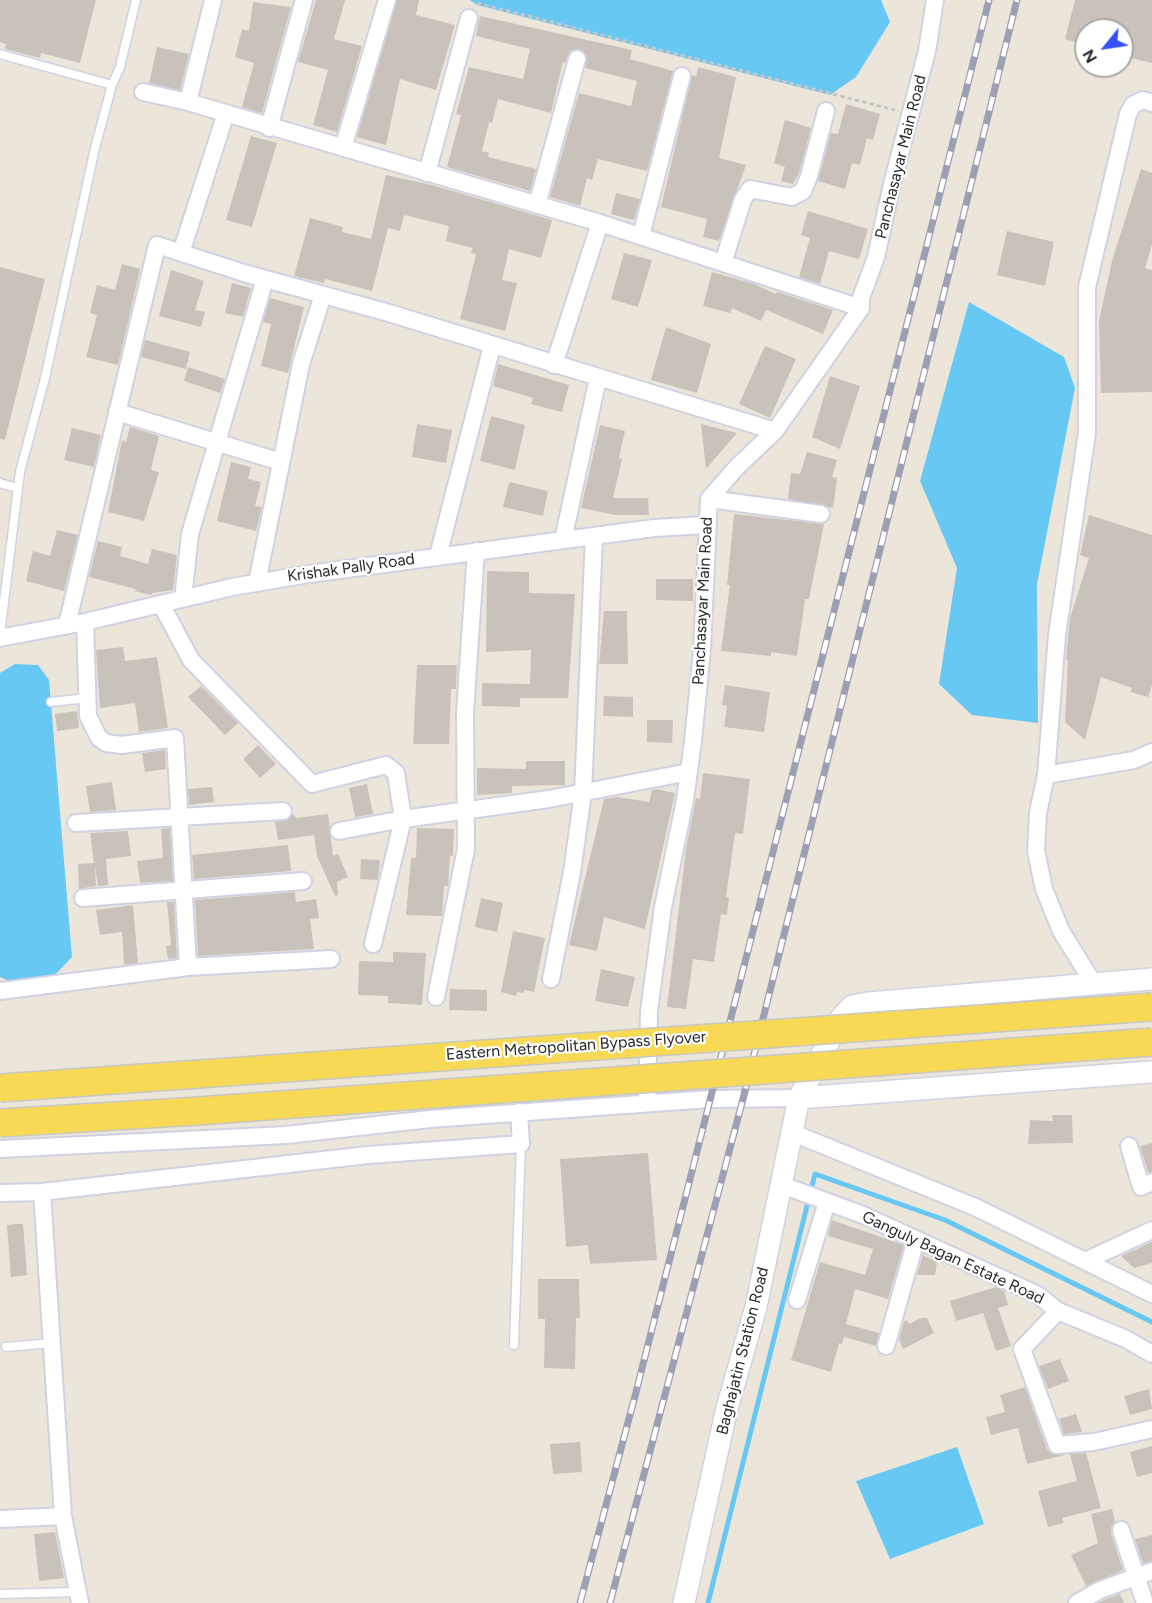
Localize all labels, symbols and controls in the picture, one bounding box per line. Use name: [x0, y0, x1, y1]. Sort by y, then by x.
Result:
north arrow: [1074, 18, 1134, 78]
text: N: [1078, 46, 1101, 66]
street label: Panchasayar Main Road: [871, 73, 931, 241]
street label: Panchasayar Main Road: [689, 516, 717, 686]
street label: Krishak Pally Road: [286, 550, 416, 586]
street label: Eastern Metropolitan Bypass Flyover: [445, 1027, 707, 1065]
street label: Ganguly Bagan Estate Road: [859, 1207, 1047, 1309]
street label: Baghajatin Station Road: [713, 1265, 773, 1437]

